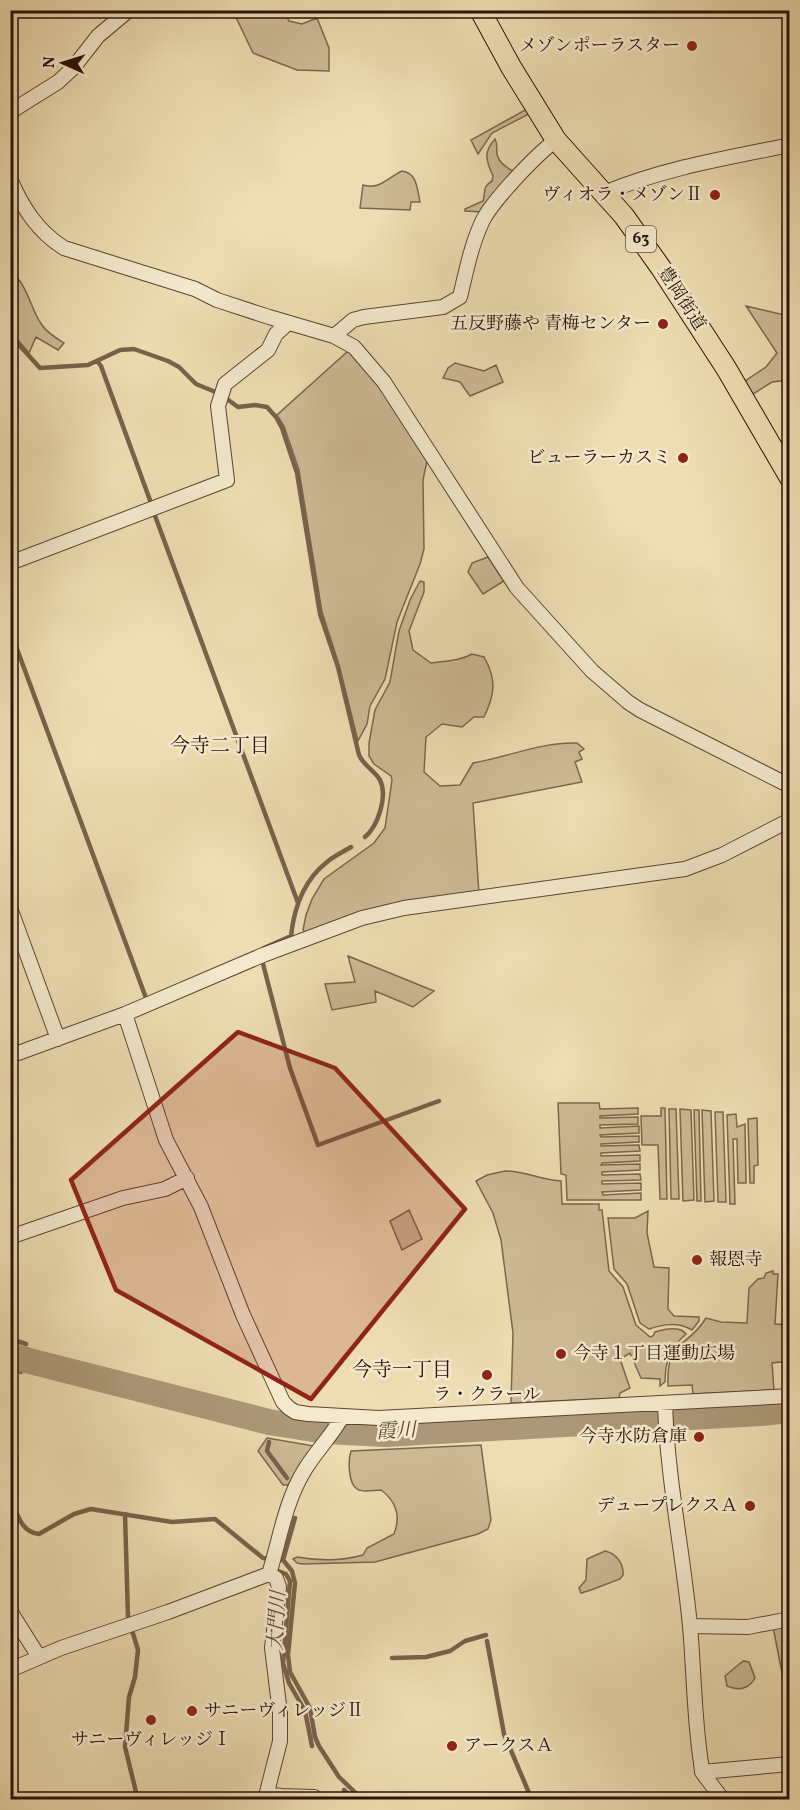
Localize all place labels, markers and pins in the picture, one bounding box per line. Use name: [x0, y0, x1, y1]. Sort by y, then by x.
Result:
place label: メゾンポーラスター: [519, 34, 680, 59]
marker: メゾンポーラスター: [685, 39, 699, 53]
place label: ヴィオラ・メゾンⅡ: [543, 183, 703, 208]
marker: ヴィオラ・メゾンⅡ: [708, 188, 722, 202]
place label: 五反野藤や 青梅センター: [450, 312, 651, 337]
marker: 五反野藤や 青梅センター: [656, 317, 670, 331]
place label: ビューラーカスミ: [527, 446, 671, 471]
marker: ビューラーカスミ: [676, 451, 690, 465]
place label: 報恩寺: [709, 1248, 763, 1273]
marker: 報恩寺: [690, 1253, 704, 1267]
place label: 今寺１丁目運動広場: [573, 1342, 735, 1367]
marker: 今寺１丁目運動広場: [554, 1347, 568, 1361]
marker: ラ・クラール: [480, 1368, 494, 1382]
place label: ラ・クラール: [433, 1383, 541, 1408]
place label: 今寺水防倉庫: [579, 1425, 687, 1450]
marker: 今寺水防倉庫: [692, 1430, 706, 1444]
place label: デュープレクスＡ: [597, 1494, 738, 1519]
marker: デュープレクスＡ: [743, 1499, 757, 1513]
place label: サニーヴィレッジⅡ: [204, 1699, 364, 1724]
marker: サニーヴィレッジⅡ: [185, 1704, 199, 1718]
marker: サニーヴィレッジⅠ: [144, 1713, 158, 1727]
place label: サニーヴィレッジⅠ: [71, 1728, 231, 1753]
place label: アークスＡ: [464, 1734, 553, 1759]
marker: アークスＡ: [445, 1739, 459, 1753]

